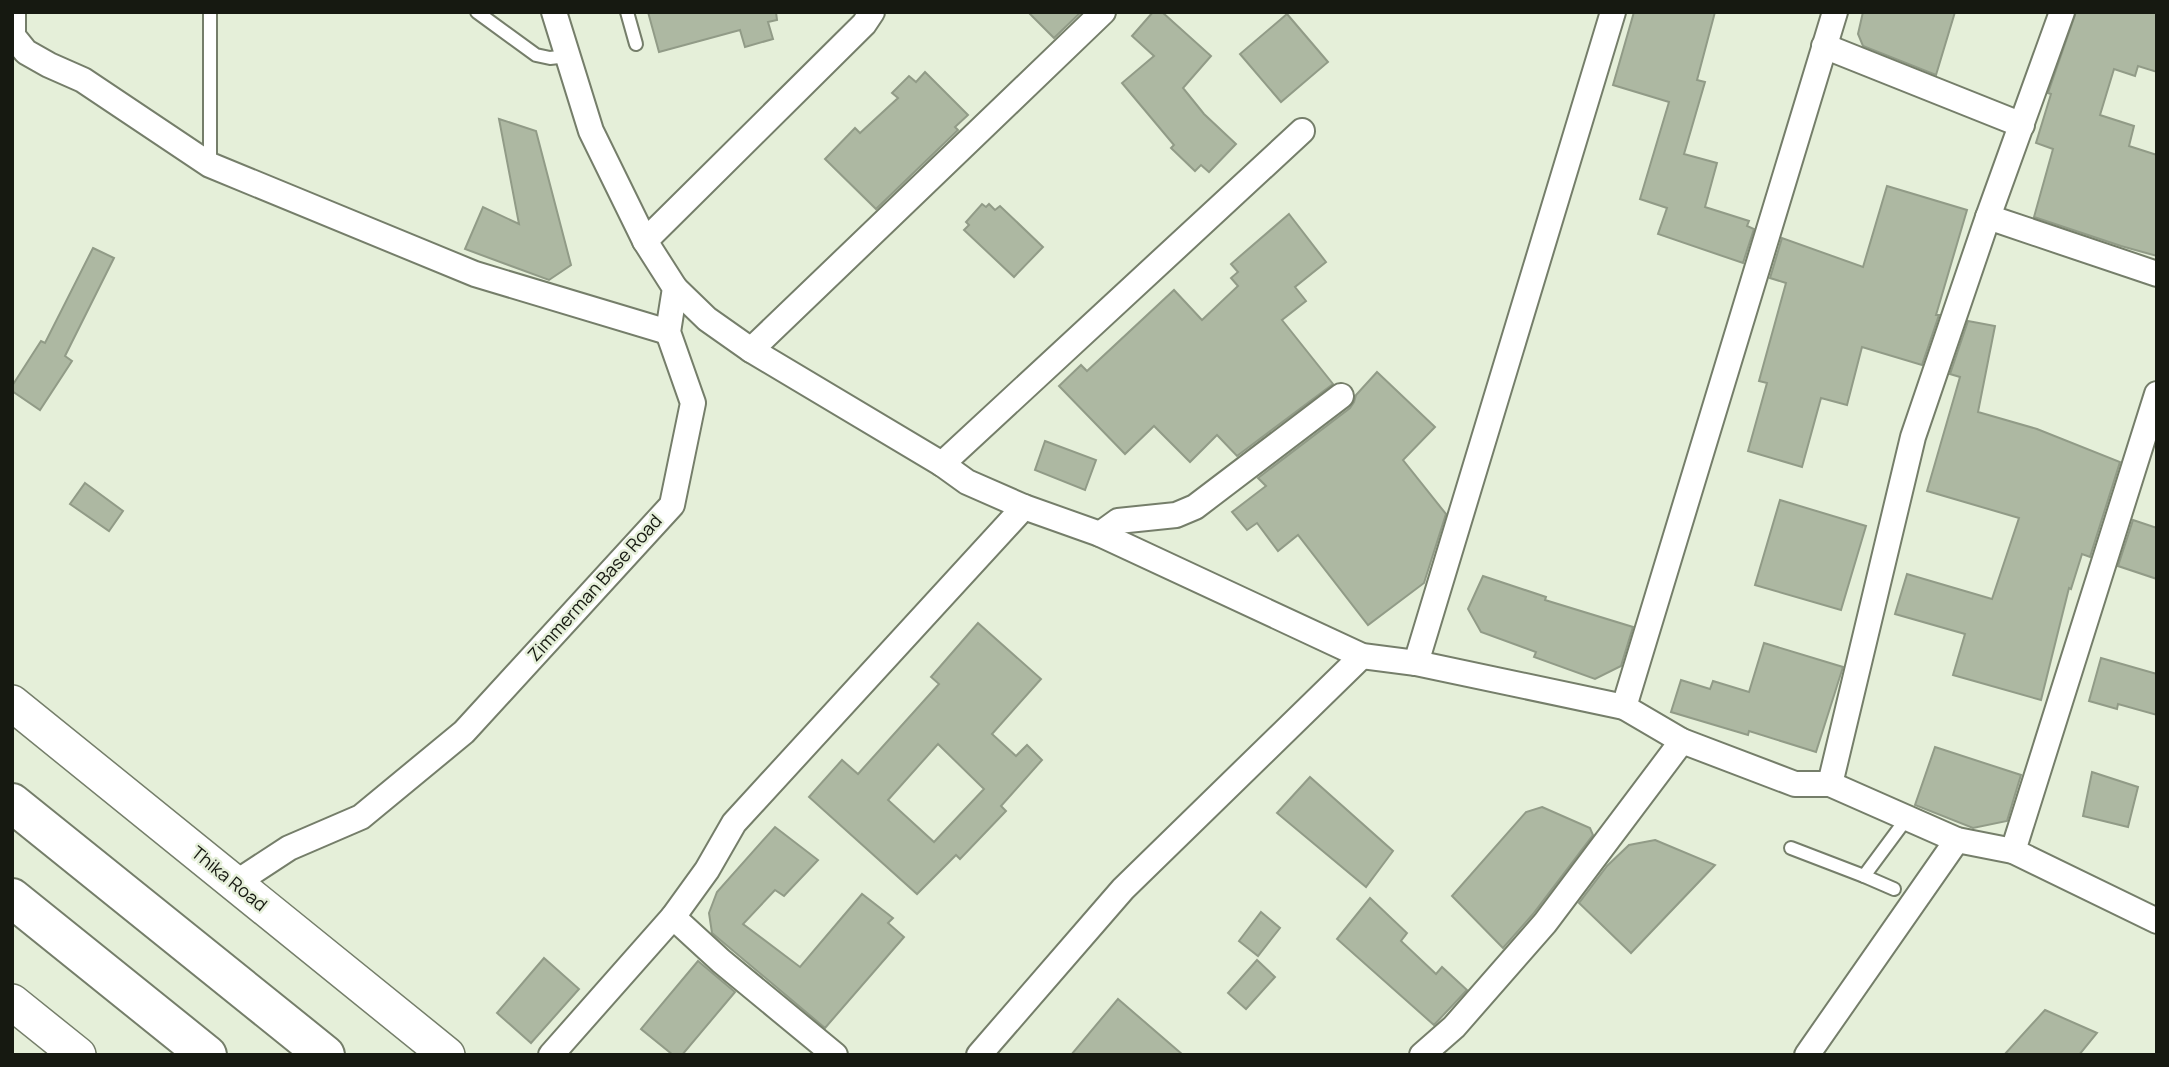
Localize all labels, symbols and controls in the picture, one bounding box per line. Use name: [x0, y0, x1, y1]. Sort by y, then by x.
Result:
street label: Zimmerman Base Road: [522, 509, 667, 666]
street label: Thika Road: [187, 840, 272, 916]

